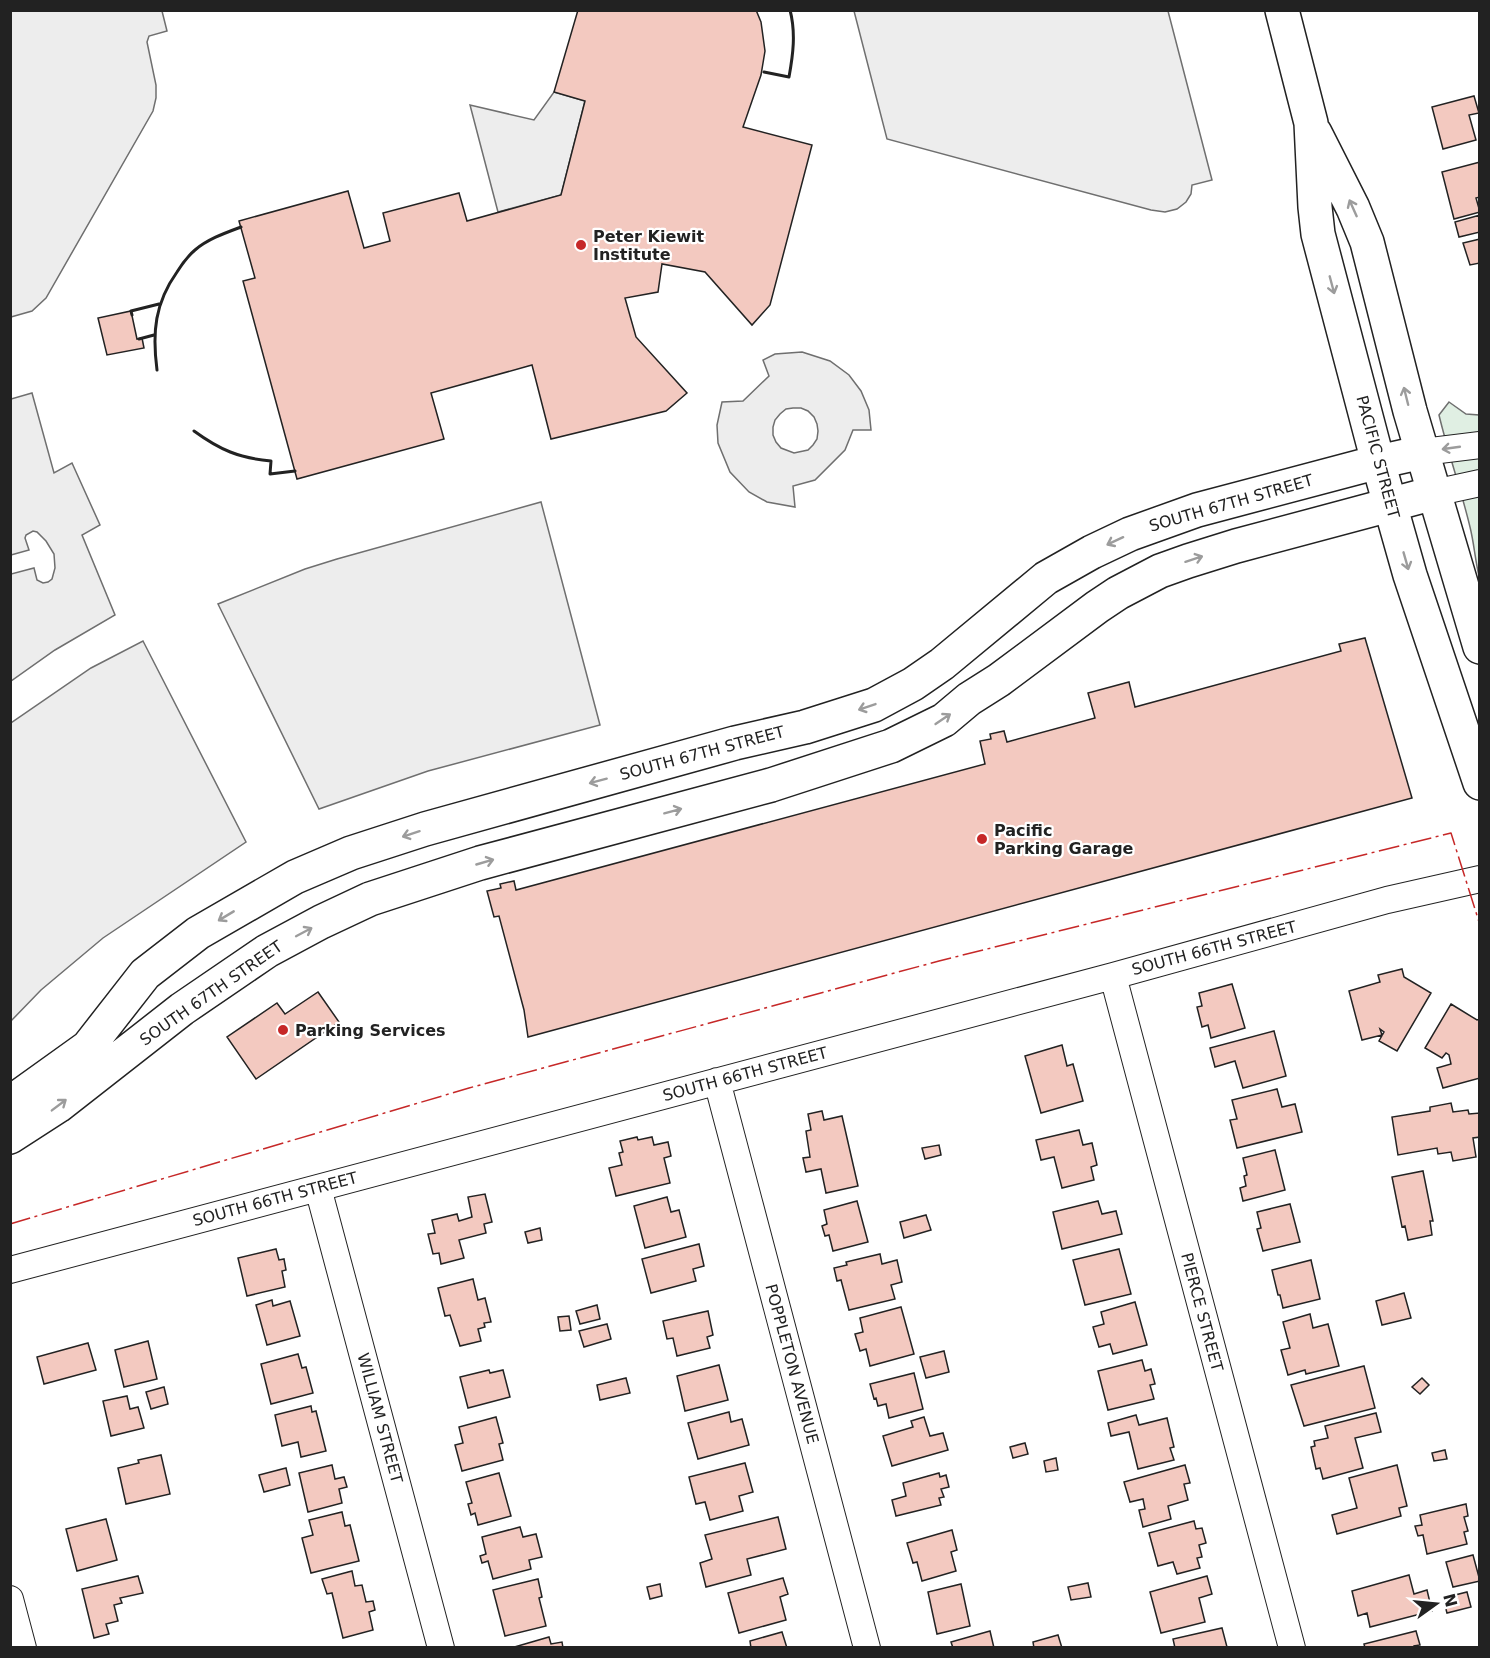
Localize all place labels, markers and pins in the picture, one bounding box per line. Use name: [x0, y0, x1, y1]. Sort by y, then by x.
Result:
place label: Peter Kiewit Institute: [593, 227, 705, 264]
marker: Peter Kiewit Institute: [574, 238, 588, 252]
place label: Pacific Parking Garage: [994, 821, 1134, 858]
marker: Pacific Parking Garage: [975, 832, 989, 846]
place label: Parking Services: [295, 1021, 446, 1040]
marker: Parking Services: [276, 1023, 290, 1037]

